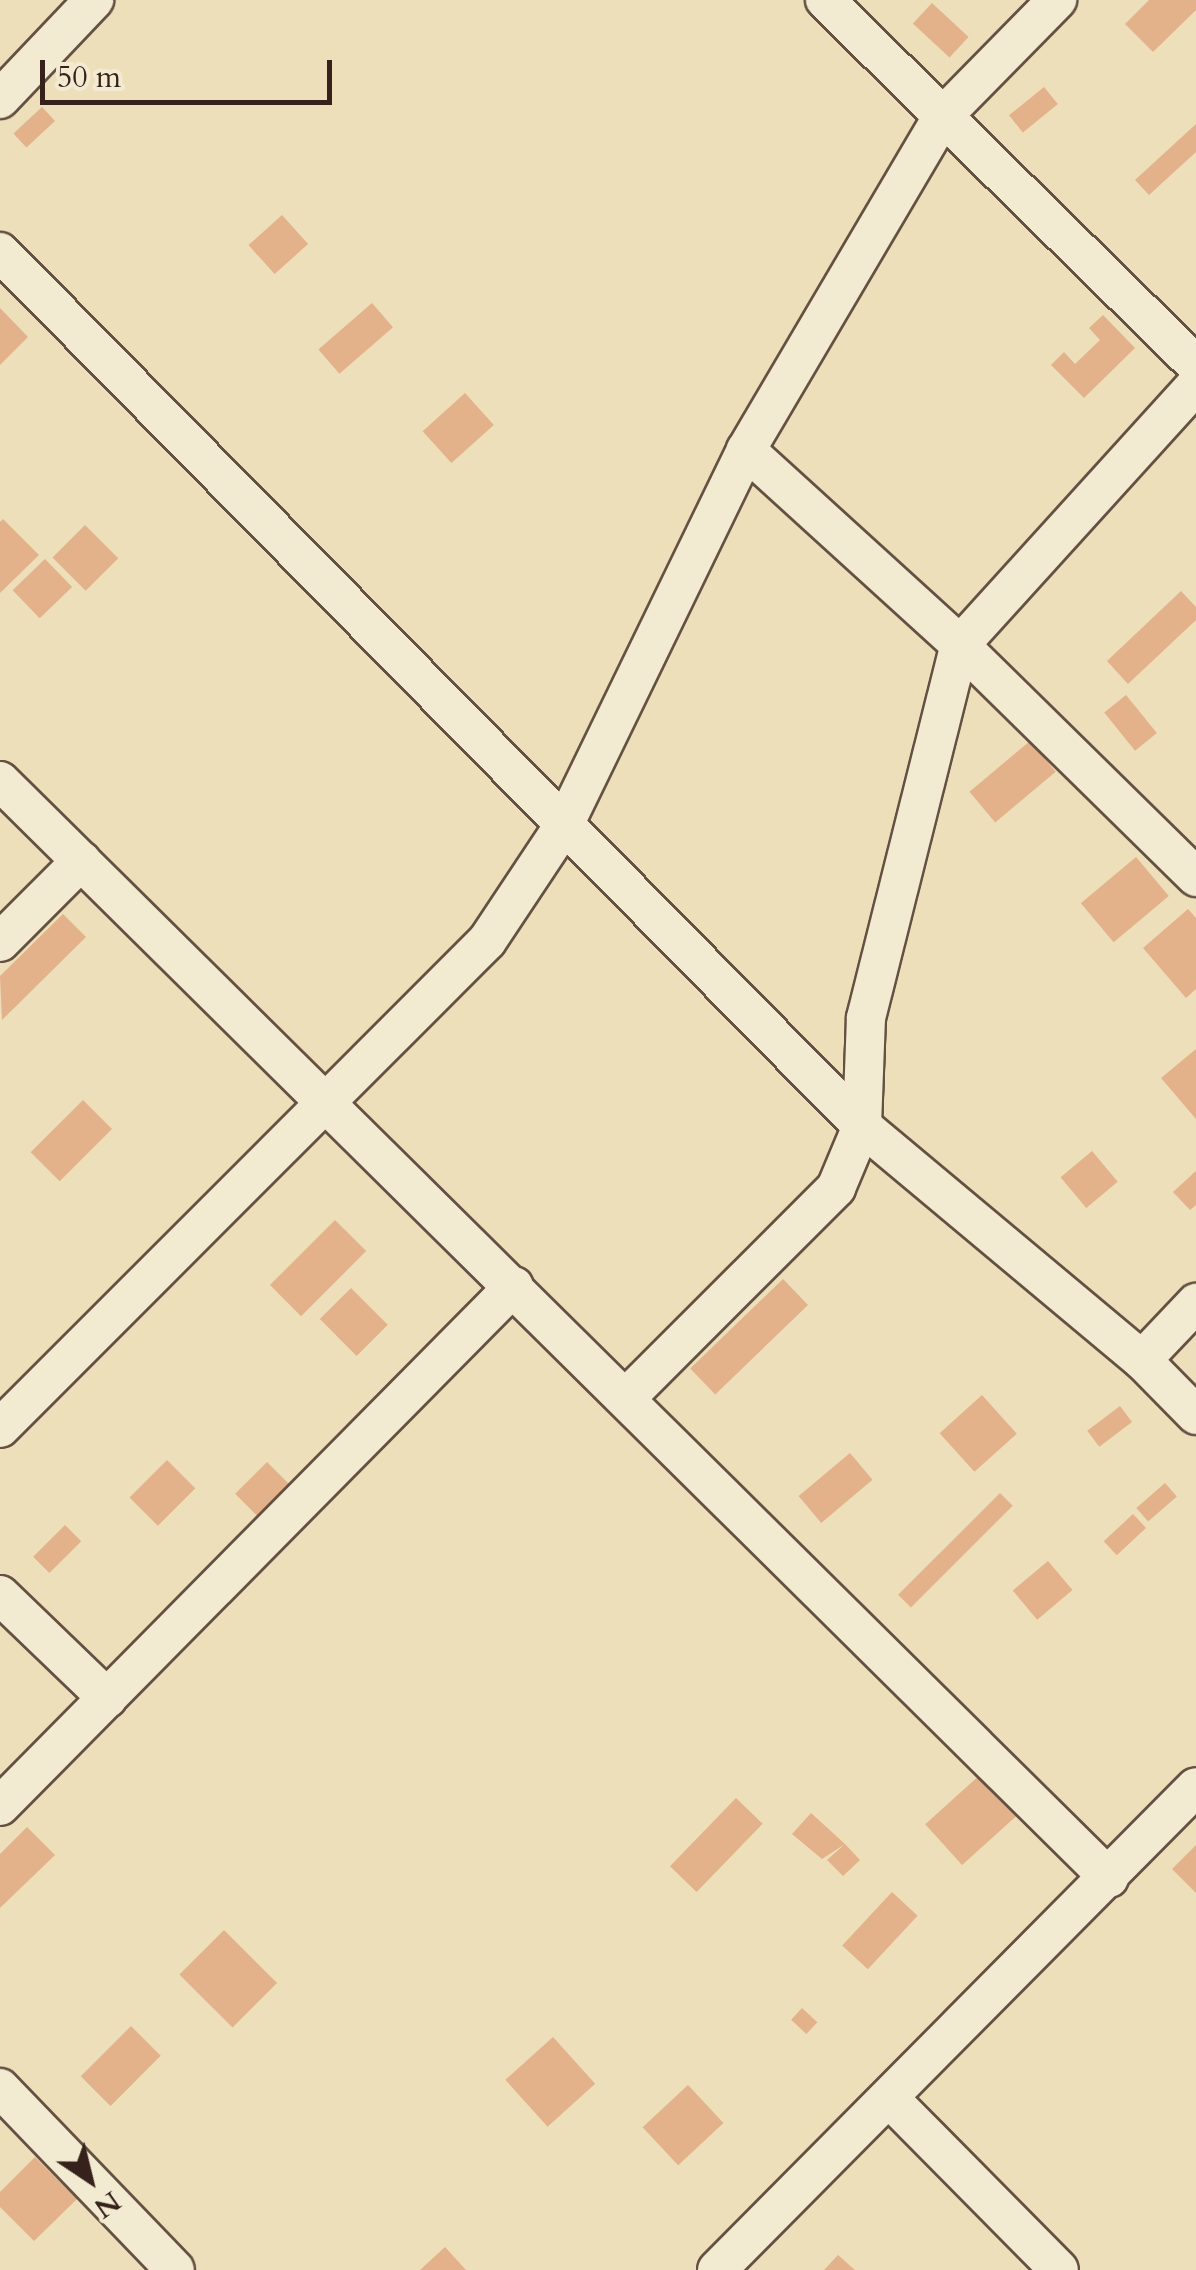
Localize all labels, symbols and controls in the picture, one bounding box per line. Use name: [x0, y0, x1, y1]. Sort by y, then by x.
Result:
scale bar: [45, 40, 338, 102]
text: 50 m: [57, 57, 121, 98]
north arrow: [40, 2130, 140, 2230]
text: N: [86, 2182, 128, 2227]

